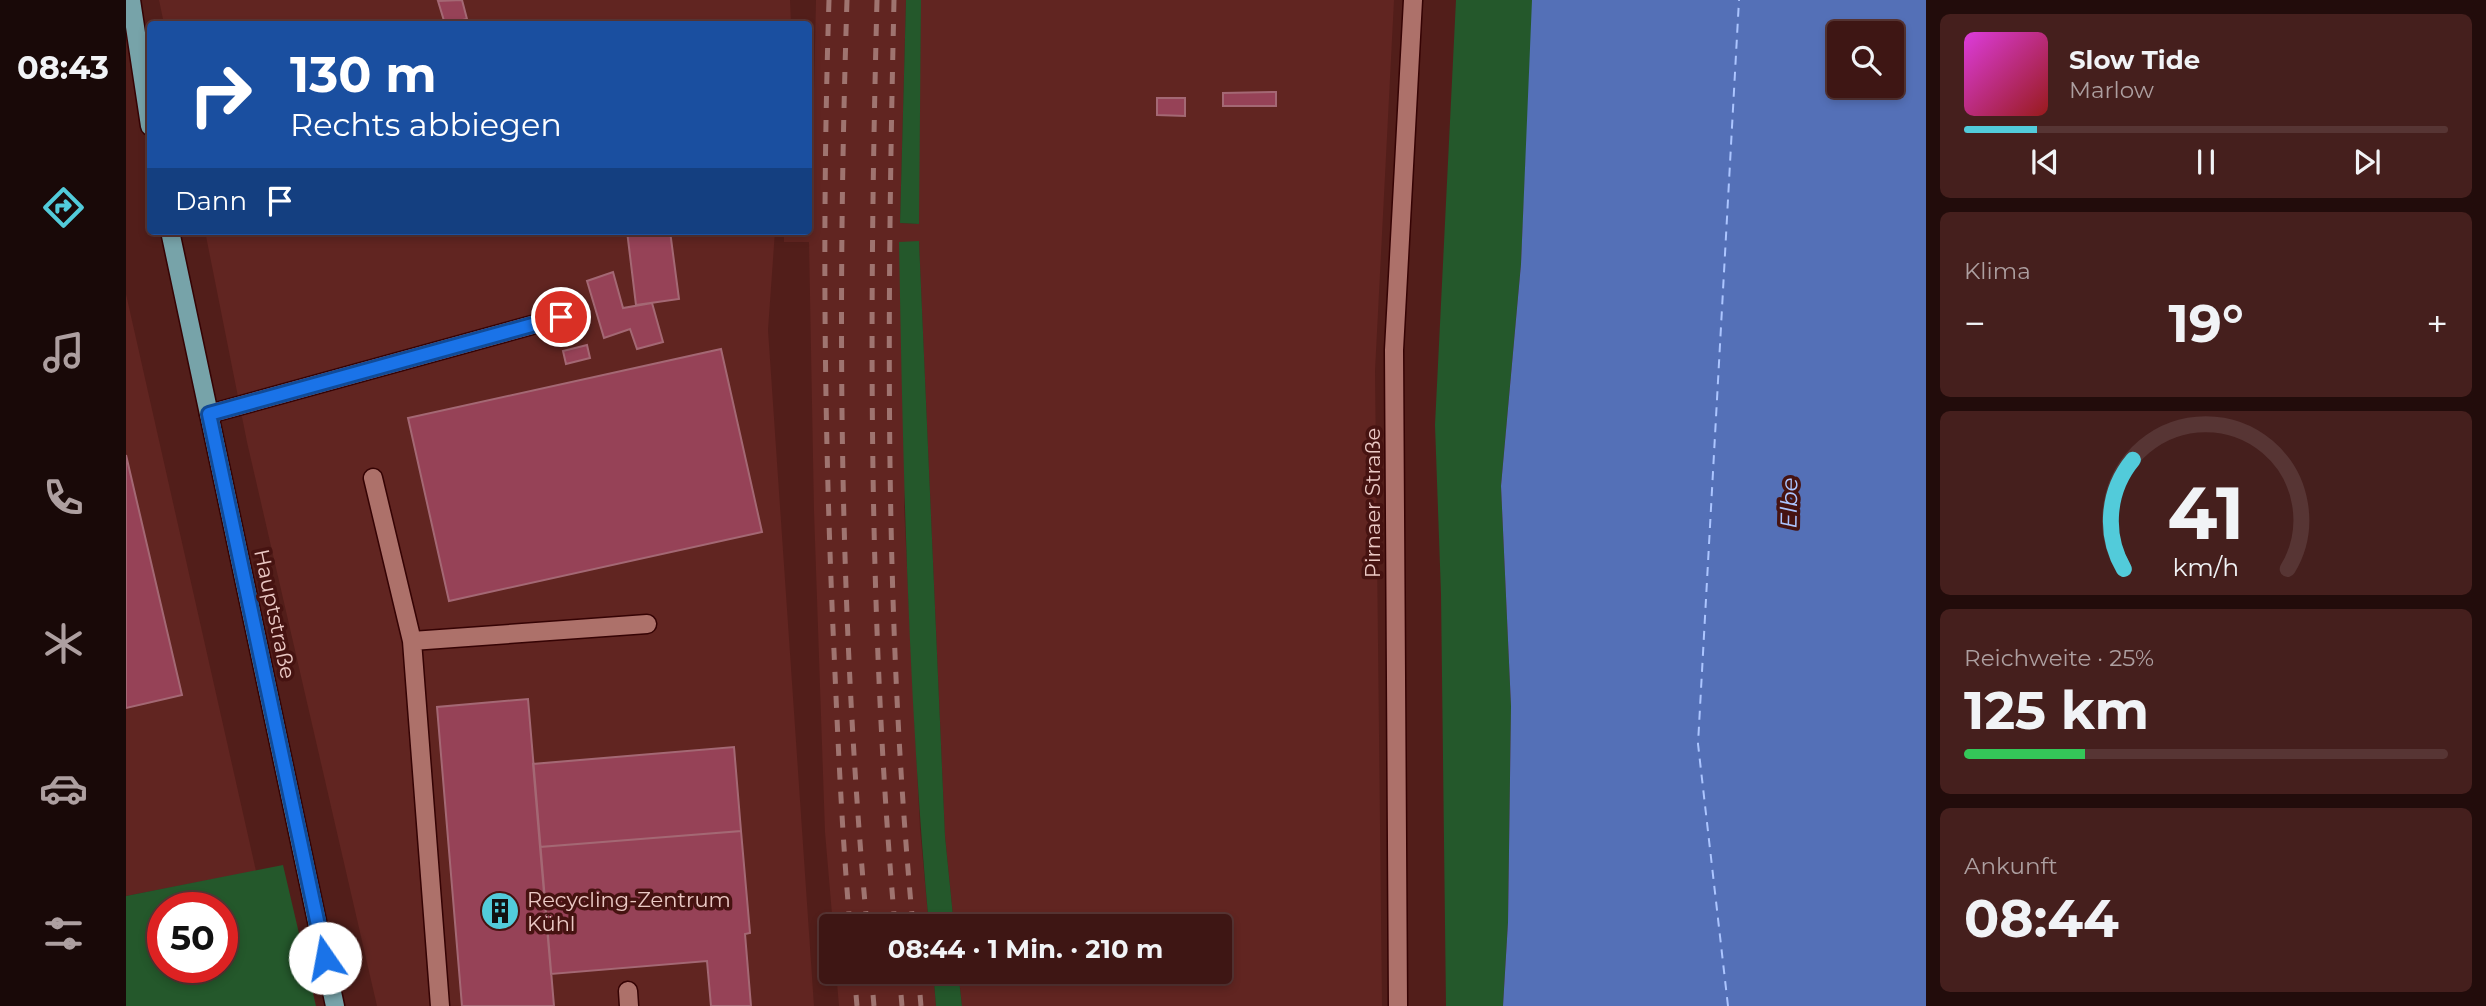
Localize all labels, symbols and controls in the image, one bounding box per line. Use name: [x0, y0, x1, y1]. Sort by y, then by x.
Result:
map controls: [1827, 21, 1904, 98]
button: search: [1827, 21, 1904, 98]
text: Slow Tide: [2069, 44, 2200, 76]
text: 130 m: [290, 45, 437, 104]
text: 08:43: [17, 48, 109, 87]
icon: right: [175, 49, 266, 140]
text: Marlow: [2069, 76, 2154, 104]
text: Rechts abbiegen: [290, 105, 562, 144]
icon: previous: [2026, 143, 2064, 181]
icon: pause: [2187, 143, 2225, 181]
icon: next: [2348, 143, 2386, 181]
icon: arrive: [261, 182, 299, 220]
icon: directions: [39, 183, 88, 232]
text: Dann: [175, 185, 247, 217]
text: Klima: [1964, 257, 2031, 285]
pin: [531, 287, 591, 347]
text: 19°: [2168, 292, 2244, 355]
icon: arrive: [542, 298, 580, 336]
text: −: [1964, 300, 1986, 347]
text: +: [2426, 300, 2448, 347]
icon: music: [39, 328, 88, 377]
street label: Pirnaer Straße: [1360, 428, 1385, 578]
text: 41: [2168, 469, 2244, 557]
icon: phone: [39, 473, 88, 522]
water label: Elbe: [1775, 477, 1803, 529]
street label: Hauptstraße: [249, 547, 301, 681]
text: km/h: [2173, 552, 2239, 582]
icon: climate: [39, 619, 88, 668]
text: Reichweite · 25%: [1964, 644, 2154, 672]
text: 125 km: [1964, 679, 2149, 742]
icon: car: [39, 764, 88, 813]
text: Ankunft: [1964, 852, 2058, 880]
place label: Recycling-Zentrum Kühl: [527, 887, 731, 936]
text: 08:44: [1964, 887, 2119, 950]
building icon: Recycling-Zentrum Kühl: [479, 890, 521, 932]
speed limit sign: 50: [147, 892, 238, 983]
icon: filters: [39, 909, 88, 958]
position arrow: [288, 921, 362, 995]
text: 08:44 · 1 Min. · 210 m: [888, 933, 1163, 965]

